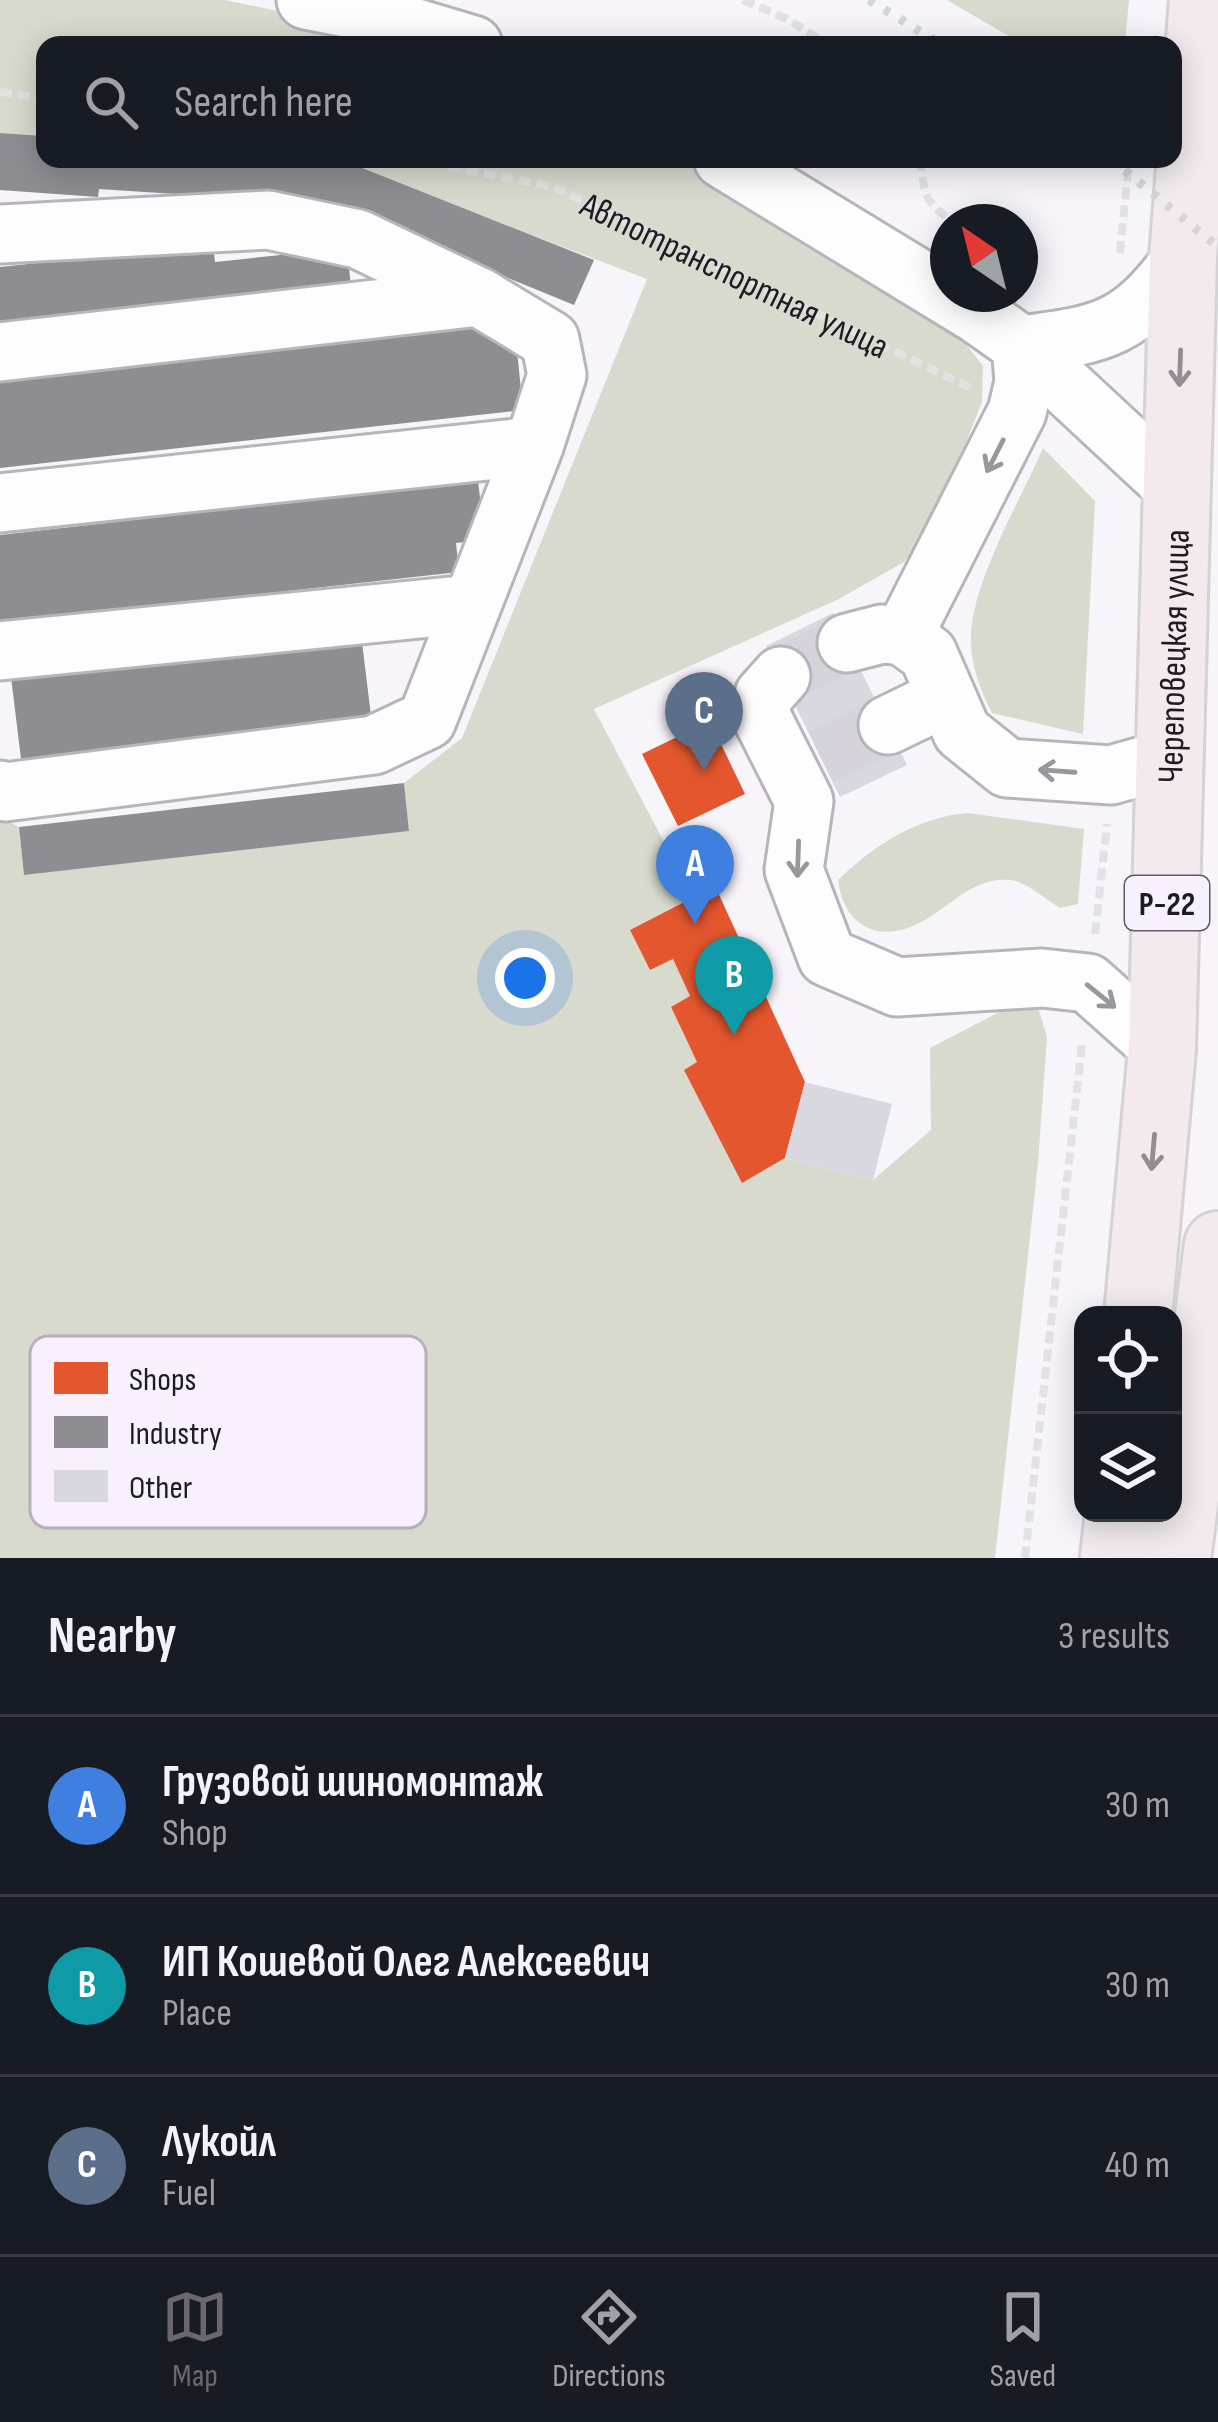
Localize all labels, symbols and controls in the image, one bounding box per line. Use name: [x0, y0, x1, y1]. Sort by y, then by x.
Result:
search box: [36, 36, 1182, 168]
icon: search: [78, 69, 144, 135]
text: Search here: [174, 75, 353, 130]
street label: Автотранспортная улица: [572, 184, 895, 369]
north arrow: [930, 204, 1038, 312]
one-way arrow: [1168, 348, 1191, 387]
one-way arrow: [982, 437, 1005, 473]
street label: Череповецкая улица: [1150, 529, 1200, 784]
pin: C: [665, 672, 743, 771]
one-way arrow: [1038, 760, 1077, 783]
pin: A: [656, 825, 734, 924]
one-way arrow: [786, 838, 809, 877]
road number: Р-22: [1125, 876, 1209, 930]
pin: B: [695, 936, 773, 1035]
your location: [495, 948, 555, 1008]
one-way arrow: [1085, 982, 1116, 1009]
one-way arrow: [1141, 1132, 1164, 1171]
map controls: [1074, 1306, 1182, 1522]
button: locate: [1074, 1306, 1182, 1414]
legend: [30, 1336, 426, 1528]
text: Shops: [129, 1360, 196, 1400]
text: Industry: [129, 1414, 222, 1454]
button: layers: [1074, 1414, 1182, 1522]
text: Other: [129, 1468, 192, 1508]
text: Nearby: [48, 1606, 177, 1667]
text: 3 results: [1058, 1613, 1170, 1660]
text: Грузовой шиномонтаж: [162, 1755, 543, 1810]
text: A: [78, 1782, 96, 1829]
text: 30 m: [1105, 1782, 1170, 1829]
text: Shop: [162, 1810, 228, 1857]
text: ИП Кошевой Олег Алексеевич: [162, 1935, 650, 1990]
text: B: [78, 1962, 96, 2009]
text: 30 m: [1105, 1962, 1170, 2009]
text: Place: [162, 1990, 232, 2037]
text: Лукойл: [162, 2115, 276, 2170]
text: C: [77, 2142, 97, 2189]
text: 40 m: [1105, 2142, 1170, 2189]
text: Fuel: [162, 2170, 216, 2217]
tab: Map: [162, 2284, 228, 2396]
tab: Directions: [552, 2284, 666, 2396]
tab: Saved: [990, 2284, 1056, 2396]

